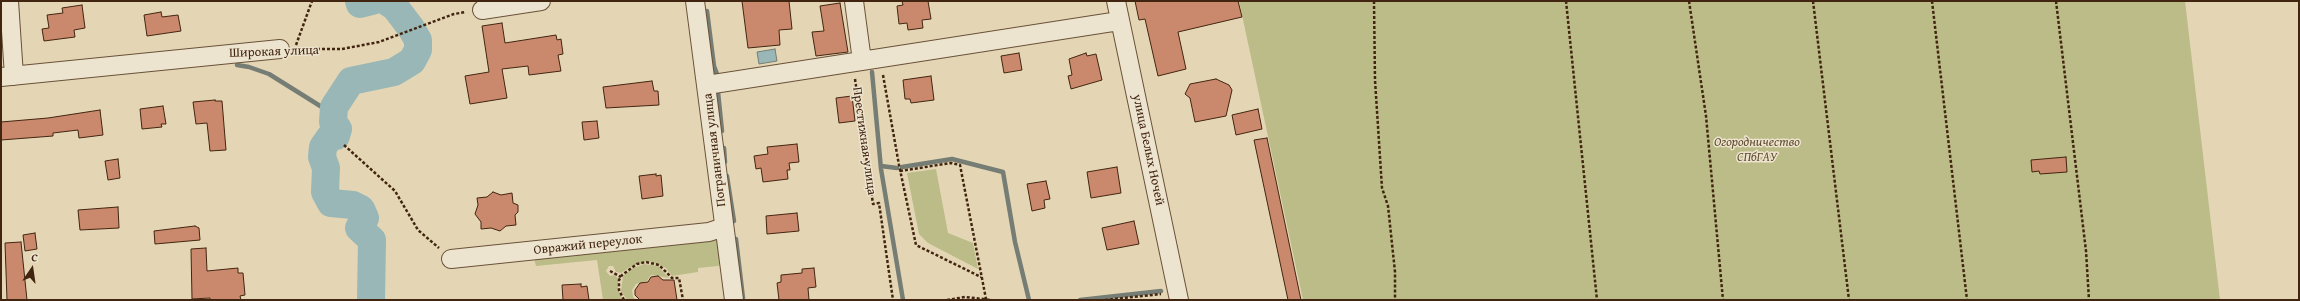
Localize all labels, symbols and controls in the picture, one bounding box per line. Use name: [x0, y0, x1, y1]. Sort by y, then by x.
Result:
street label: Широкая улица: [229, 43, 319, 61]
street label: Престижная улица: [849, 86, 879, 196]
street label: Пограничная улица: [700, 92, 730, 208]
street label: улица Белых Ночей: [1129, 93, 1167, 207]
park label: Огородничество СПбГАУ: [1714, 135, 1800, 166]
street label: Овражий переулок: [533, 232, 643, 258]
north arrow: [12, 249, 52, 289]
text: С: [30, 249, 40, 266]

